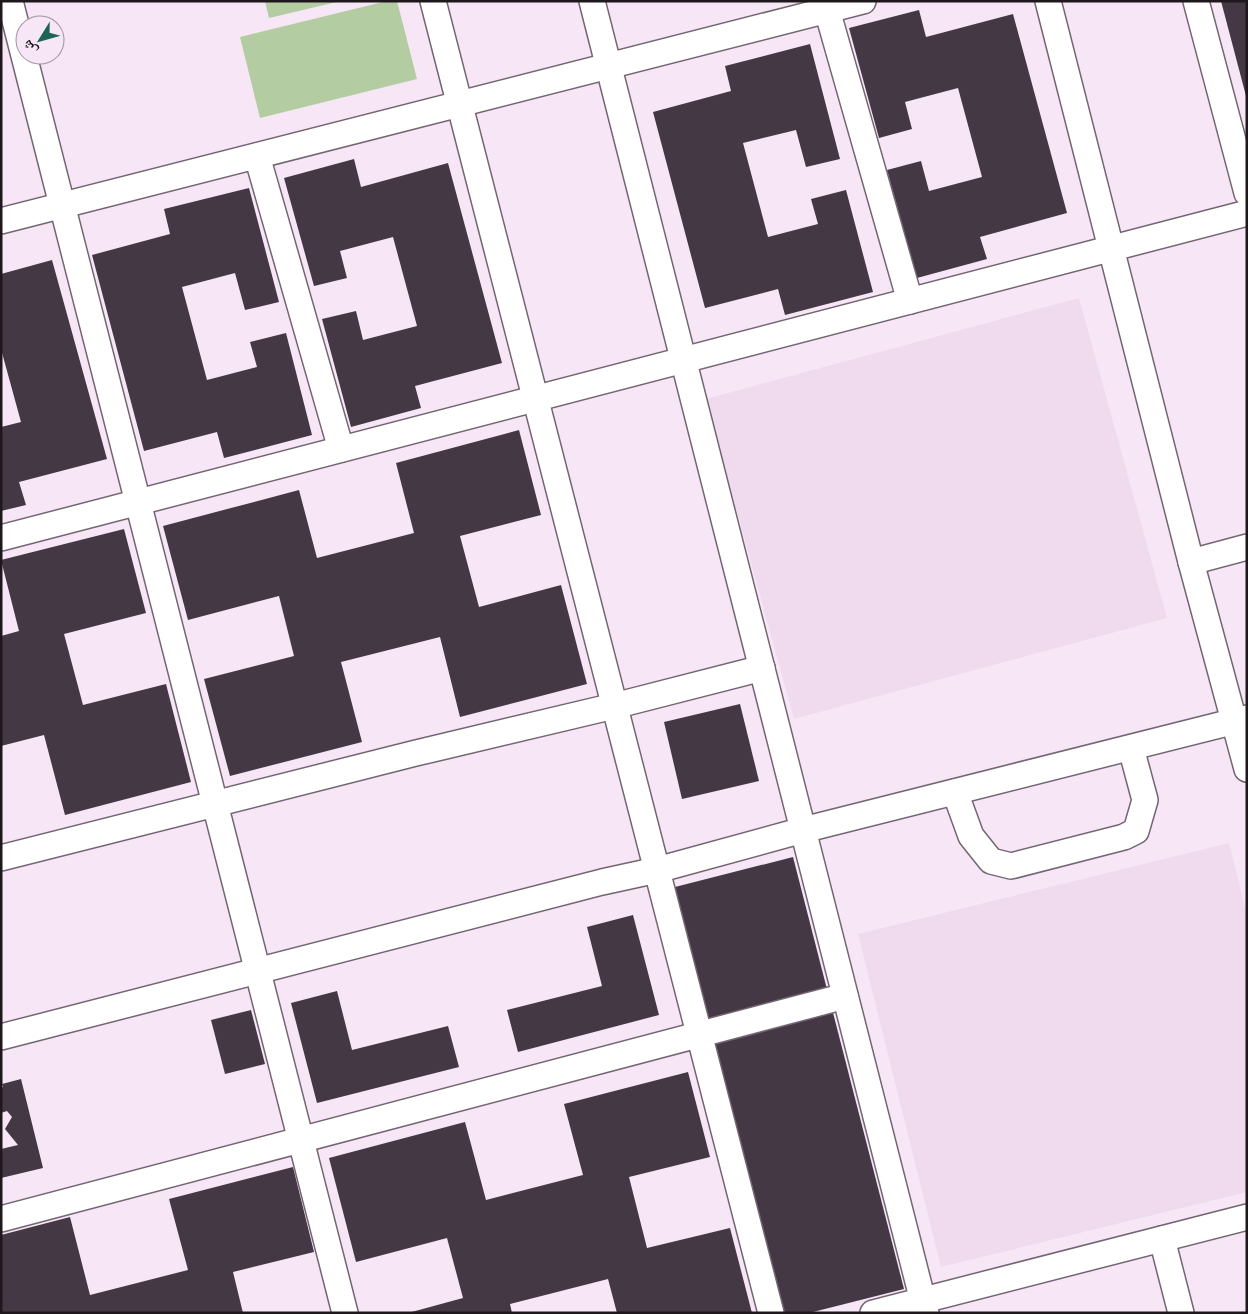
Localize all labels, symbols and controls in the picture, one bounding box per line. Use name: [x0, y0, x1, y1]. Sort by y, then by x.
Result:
north arrow: [15, 15, 65, 65]
text: ش: [17, 33, 45, 60]

